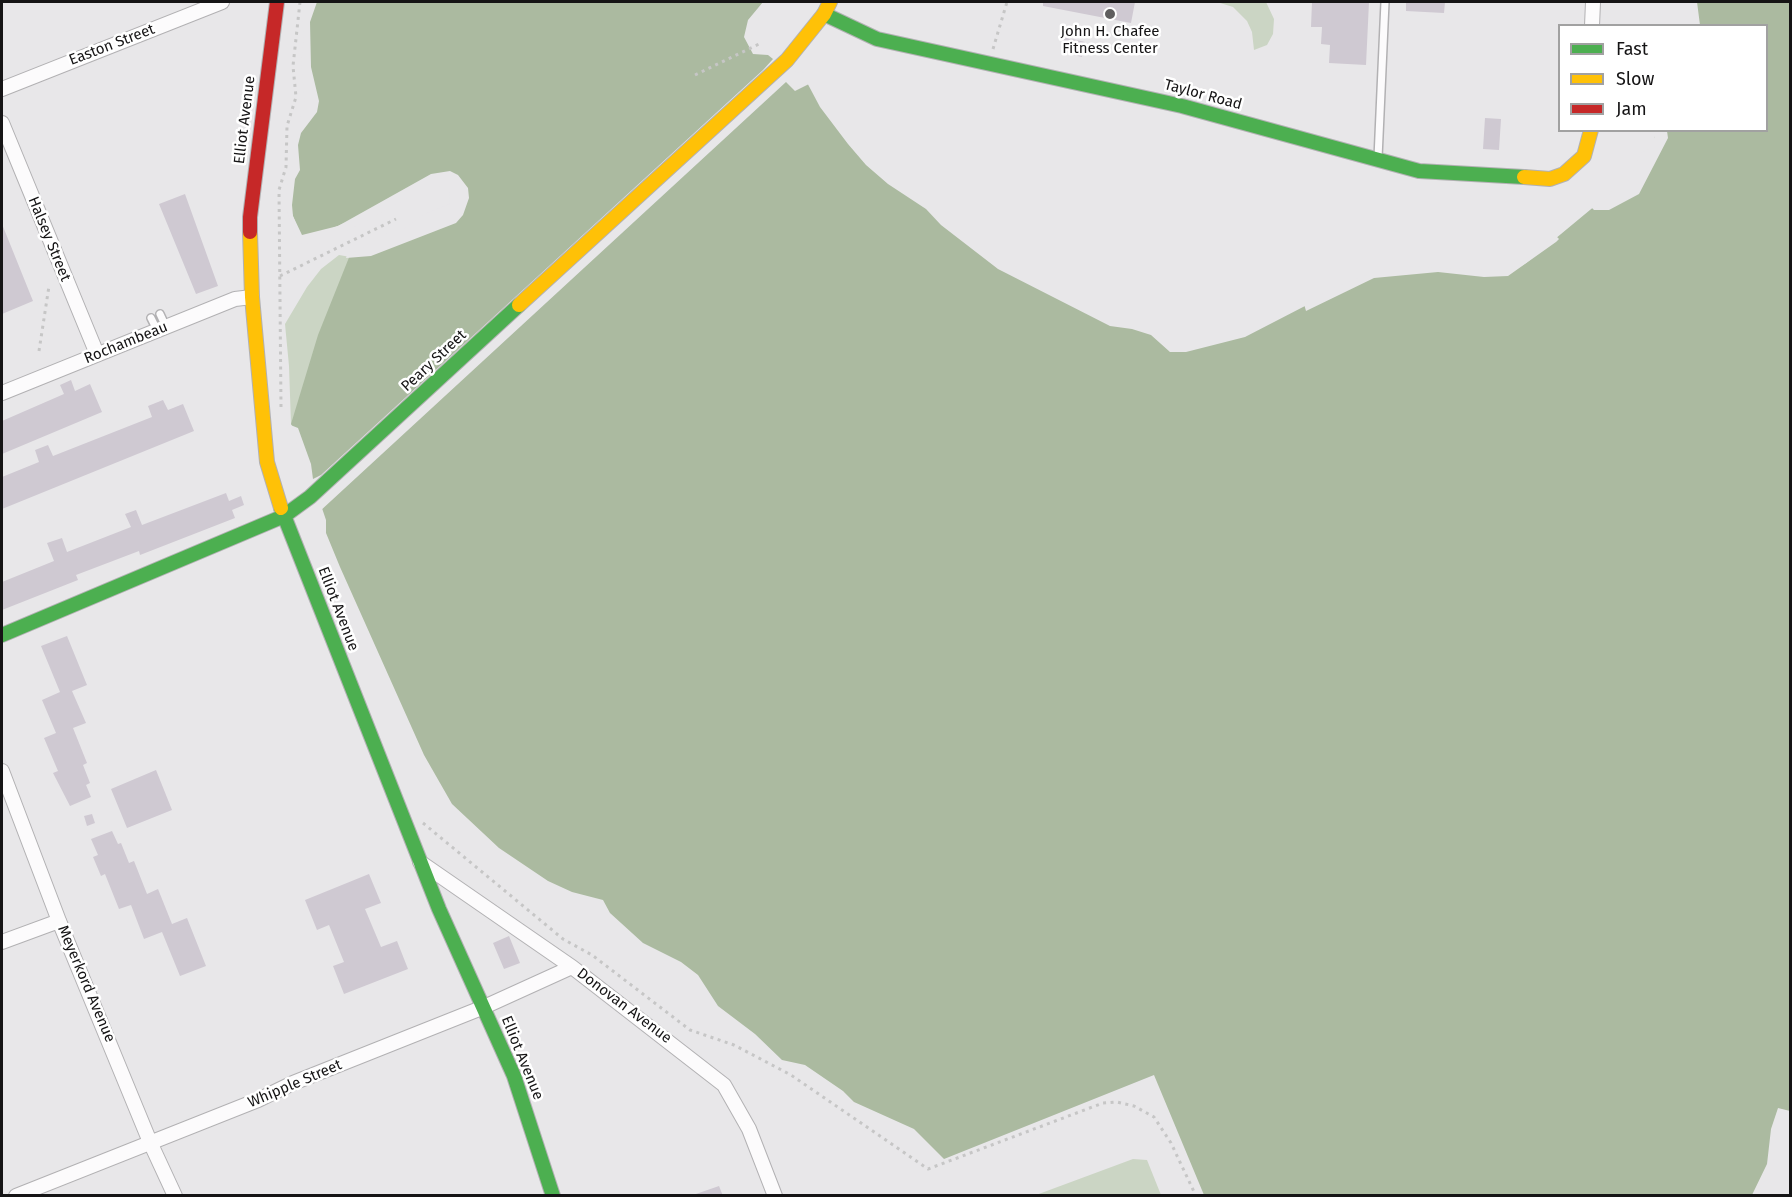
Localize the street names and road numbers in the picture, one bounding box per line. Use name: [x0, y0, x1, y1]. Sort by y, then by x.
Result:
street label: Easton Street: [67, 20, 157, 70]
street label: Elliot Avenue: [231, 75, 259, 165]
street label: Taylor Road: [1162, 76, 1244, 114]
street label: Halsey Street: [24, 194, 74, 284]
street label: Rochambeau: [82, 318, 170, 368]
street label: Peary Street: [398, 326, 470, 396]
street label: Elliot Avenue: [314, 564, 362, 654]
street label: Meyerkord Avenue: [53, 923, 119, 1045]
street label: Donovan Avenue: [573, 965, 675, 1047]
street label: Elliot Avenue: [497, 1013, 547, 1103]
street label: Whipple Street: [245, 1056, 345, 1112]

